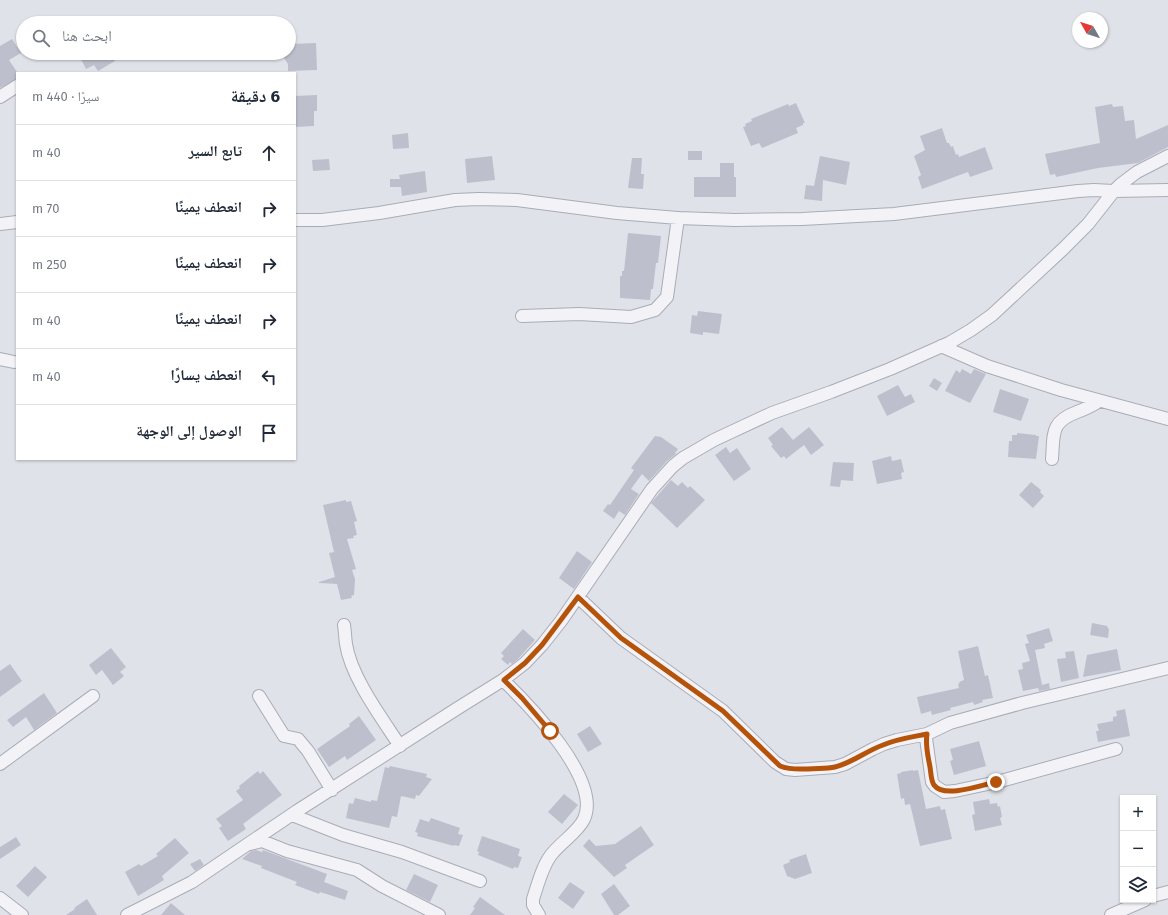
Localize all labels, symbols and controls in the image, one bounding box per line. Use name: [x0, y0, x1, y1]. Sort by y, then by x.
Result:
north arrow: [1072, 12, 1108, 48]
search box: [16, 16, 296, 60]
icon: search: [30, 27, 52, 49]
text: ابحث هنا: [62, 27, 112, 45]
text: 6 دقيقة: [231, 86, 280, 107]
text: سيرًا · 440 m: [32, 89, 99, 104]
text: تابع السير: [188, 142, 242, 160]
icon: ahead: [258, 142, 280, 164]
text: 40 m: [32, 145, 61, 160]
text: انعطف يمينًا: [175, 198, 242, 216]
icon: right: [258, 198, 280, 220]
text: 70 m: [32, 201, 59, 216]
text: انعطف يمينًا: [175, 254, 242, 272]
icon: right: [258, 254, 280, 276]
text: 250 m: [32, 257, 67, 272]
text: انعطف يمينًا: [175, 310, 242, 328]
icon: right: [258, 310, 280, 332]
text: 40 m: [32, 313, 61, 328]
text: انعطف يسارًا: [170, 366, 242, 384]
icon: left: [258, 366, 280, 388]
text: 40 m: [32, 369, 61, 384]
text: الوصول إلى الوجهة: [136, 422, 242, 440]
icon: arrive: [258, 422, 280, 444]
route start: [541, 722, 559, 740]
route end: [987, 773, 1005, 791]
map controls: [1120, 795, 1156, 903]
button: +: [1120, 795, 1156, 831]
button: −: [1120, 831, 1156, 867]
button: layers: [1120, 867, 1156, 903]

